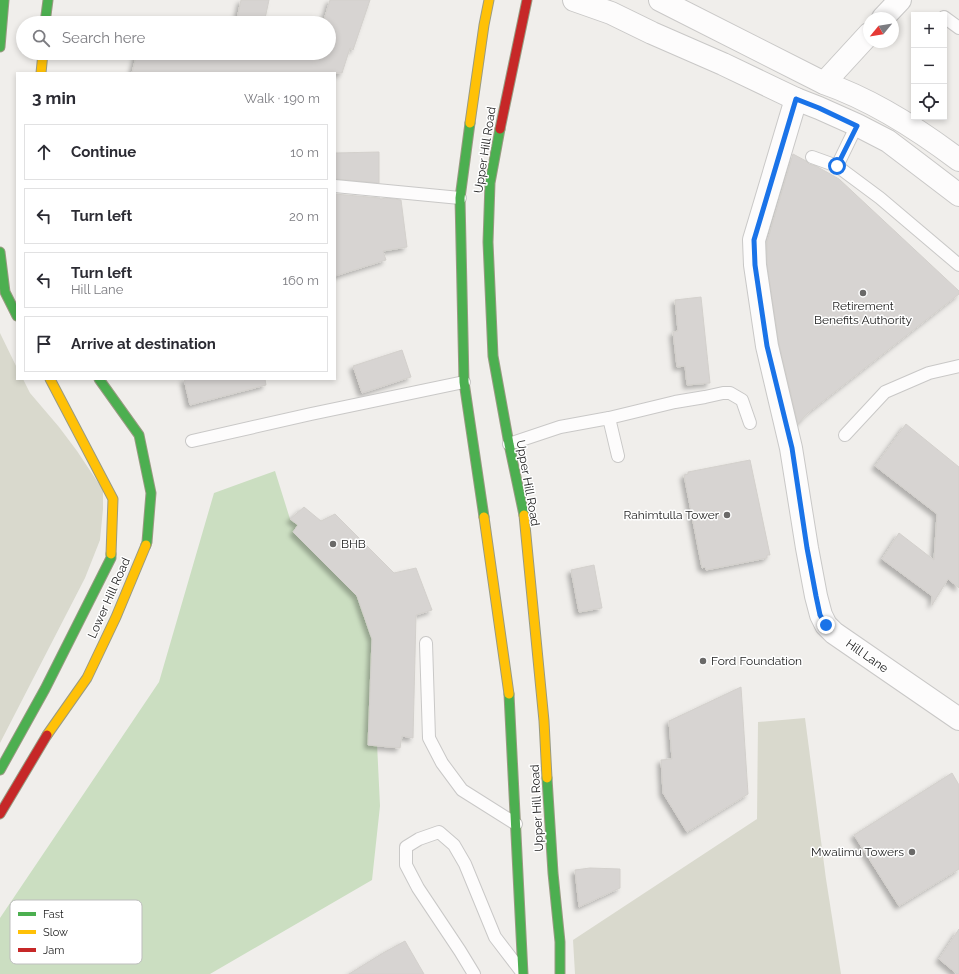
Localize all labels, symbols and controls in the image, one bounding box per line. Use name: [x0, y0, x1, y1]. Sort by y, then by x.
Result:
north arrow: [863, 12, 899, 48]
map controls: [911, 12, 947, 120]
button: +: [911, 12, 947, 48]
search box: [16, 16, 336, 60]
icon: search: [30, 27, 52, 49]
text: Search here: [62, 29, 145, 47]
button: −: [911, 48, 947, 84]
button: locate: [911, 84, 947, 120]
text: 3 min: [32, 88, 76, 108]
text: Walk · 190 m: [244, 91, 320, 106]
street label: Upper Hill Road: [471, 106, 499, 194]
icon: ahead: [33, 141, 55, 163]
text: Continue: [71, 143, 136, 161]
text: 10 m: [290, 145, 319, 160]
route start: [828, 157, 846, 175]
icon: left: [33, 205, 55, 227]
text: Turn left: [71, 207, 132, 225]
text: 20 m: [289, 209, 319, 224]
text: Turn left: [71, 264, 132, 282]
icon: left: [33, 269, 55, 291]
text: 160 m: [282, 273, 319, 288]
text: Hill Lane: [71, 282, 123, 297]
marker: Retirement Benefits Authority: [858, 288, 868, 298]
place label: Retirement Benefits Authority: [814, 299, 913, 327]
icon: arrive: [33, 333, 55, 355]
text: Arrive at destination: [71, 335, 216, 353]
street label: Upper Hill Road: [514, 439, 542, 527]
place label: Rahimtulla Tower: [624, 508, 720, 522]
marker: Rahimtulla Tower: [722, 510, 732, 520]
place label: BHB: [341, 537, 366, 551]
marker: BHB: [328, 539, 338, 549]
street label: Lower Hill Road: [85, 555, 133, 641]
route end: [817, 616, 835, 634]
street label: Hill Lane: [843, 636, 891, 676]
place label: Ford Foundation: [711, 654, 802, 668]
marker: Ford Foundation: [698, 656, 708, 666]
street label: Upper Hill Road: [528, 764, 546, 852]
place label: Mwalimu Towers: [811, 845, 904, 859]
marker: Mwalimu Towers: [907, 847, 917, 857]
legend: [10, 900, 142, 964]
text: Fast: [43, 908, 64, 921]
text: Slow: [43, 926, 68, 939]
text: Jam: [43, 944, 64, 957]

